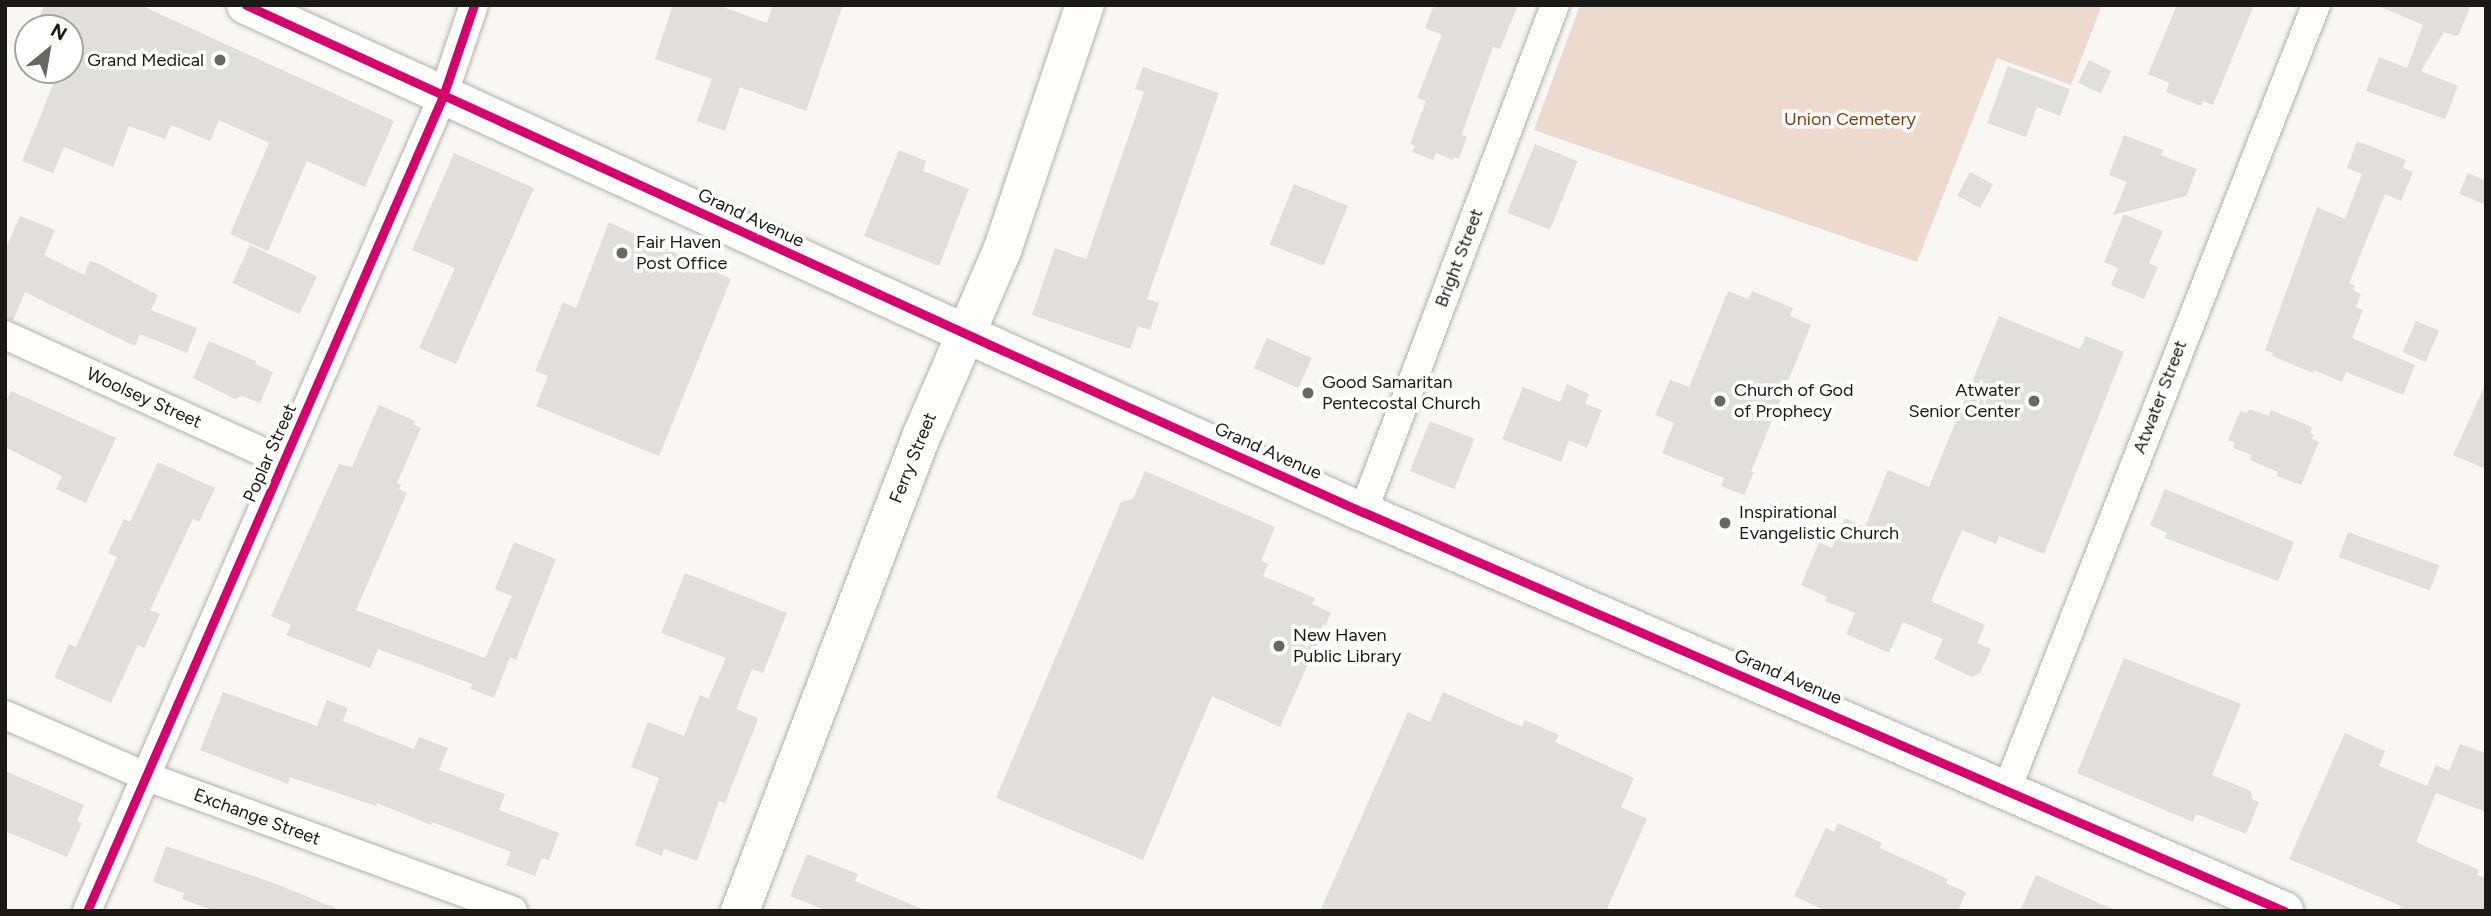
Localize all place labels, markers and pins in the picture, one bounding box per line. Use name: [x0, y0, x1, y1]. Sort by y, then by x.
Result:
place label: Grand Medical: [87, 49, 204, 71]
marker: Grand Medical: [210, 50, 230, 70]
place label: Fair Haven Post Office: [636, 232, 727, 274]
marker: Fair Haven Post Office: [614, 245, 630, 261]
place label: Good Samaritan Pentecostal Church: [1322, 372, 1481, 414]
place label: Church of God of Prophecy: [1734, 380, 1854, 422]
place label: Atwater Senior Center: [1908, 380, 2020, 422]
marker: Good Samaritan Pentecostal Church: [1300, 385, 1316, 401]
marker: Church of God of Prophecy: [1712, 393, 1728, 409]
marker: Atwater Senior Center: [2026, 393, 2042, 409]
place label: Inspirational Evangelistic Church: [1739, 502, 1899, 544]
marker: Inspirational Evangelistic Church: [1717, 515, 1733, 531]
place label: New Haven Public Library: [1293, 625, 1401, 668]
marker: New Haven Public Library: [1271, 638, 1287, 654]

